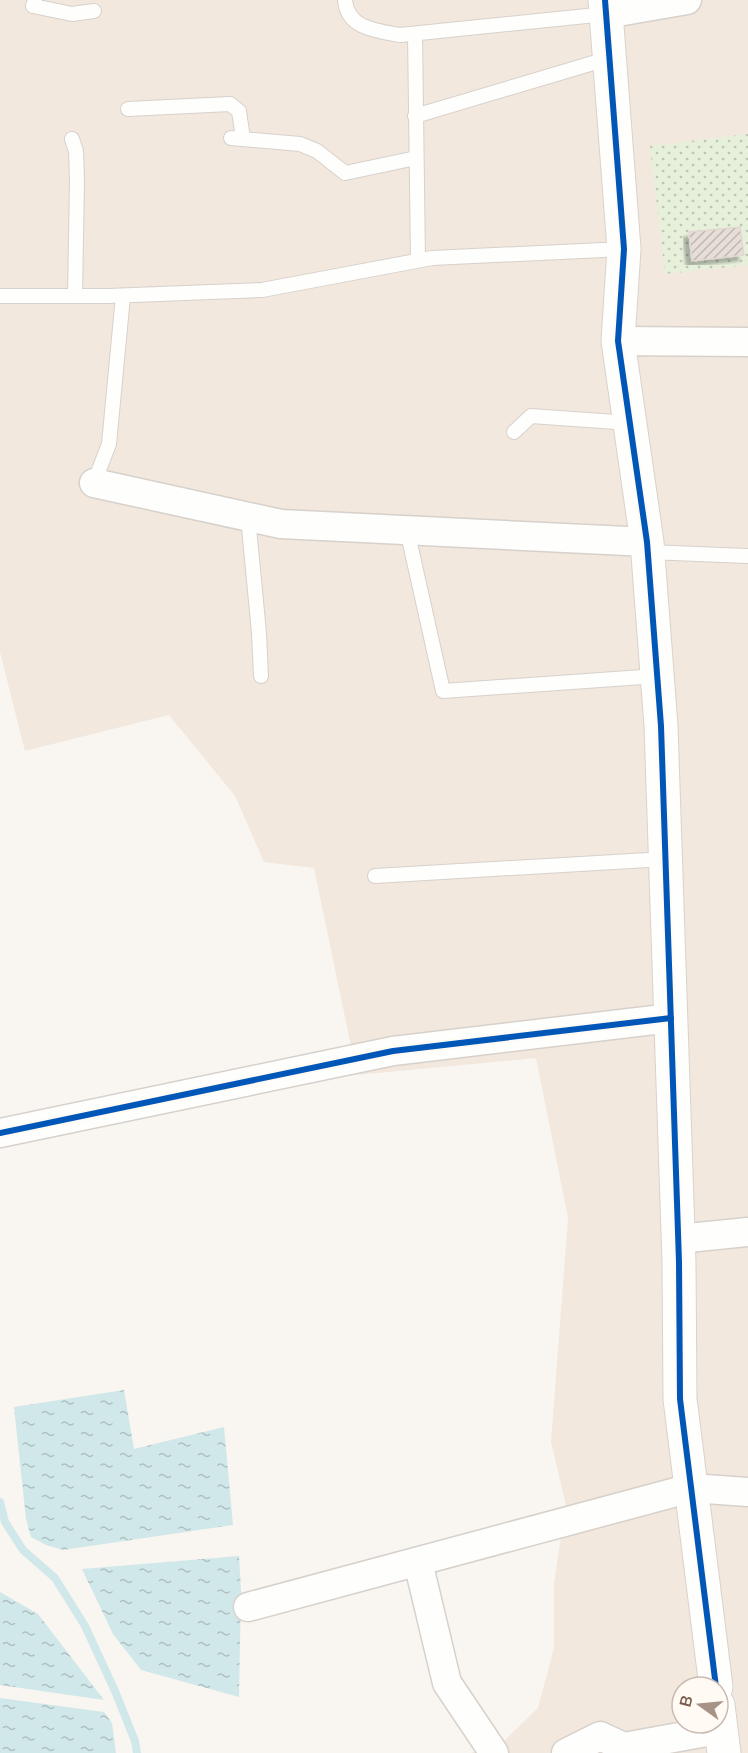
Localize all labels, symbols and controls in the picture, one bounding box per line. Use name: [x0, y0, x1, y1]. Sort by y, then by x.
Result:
north arrow: [670, 1675, 730, 1735]
text: B: [674, 1693, 697, 1709]

